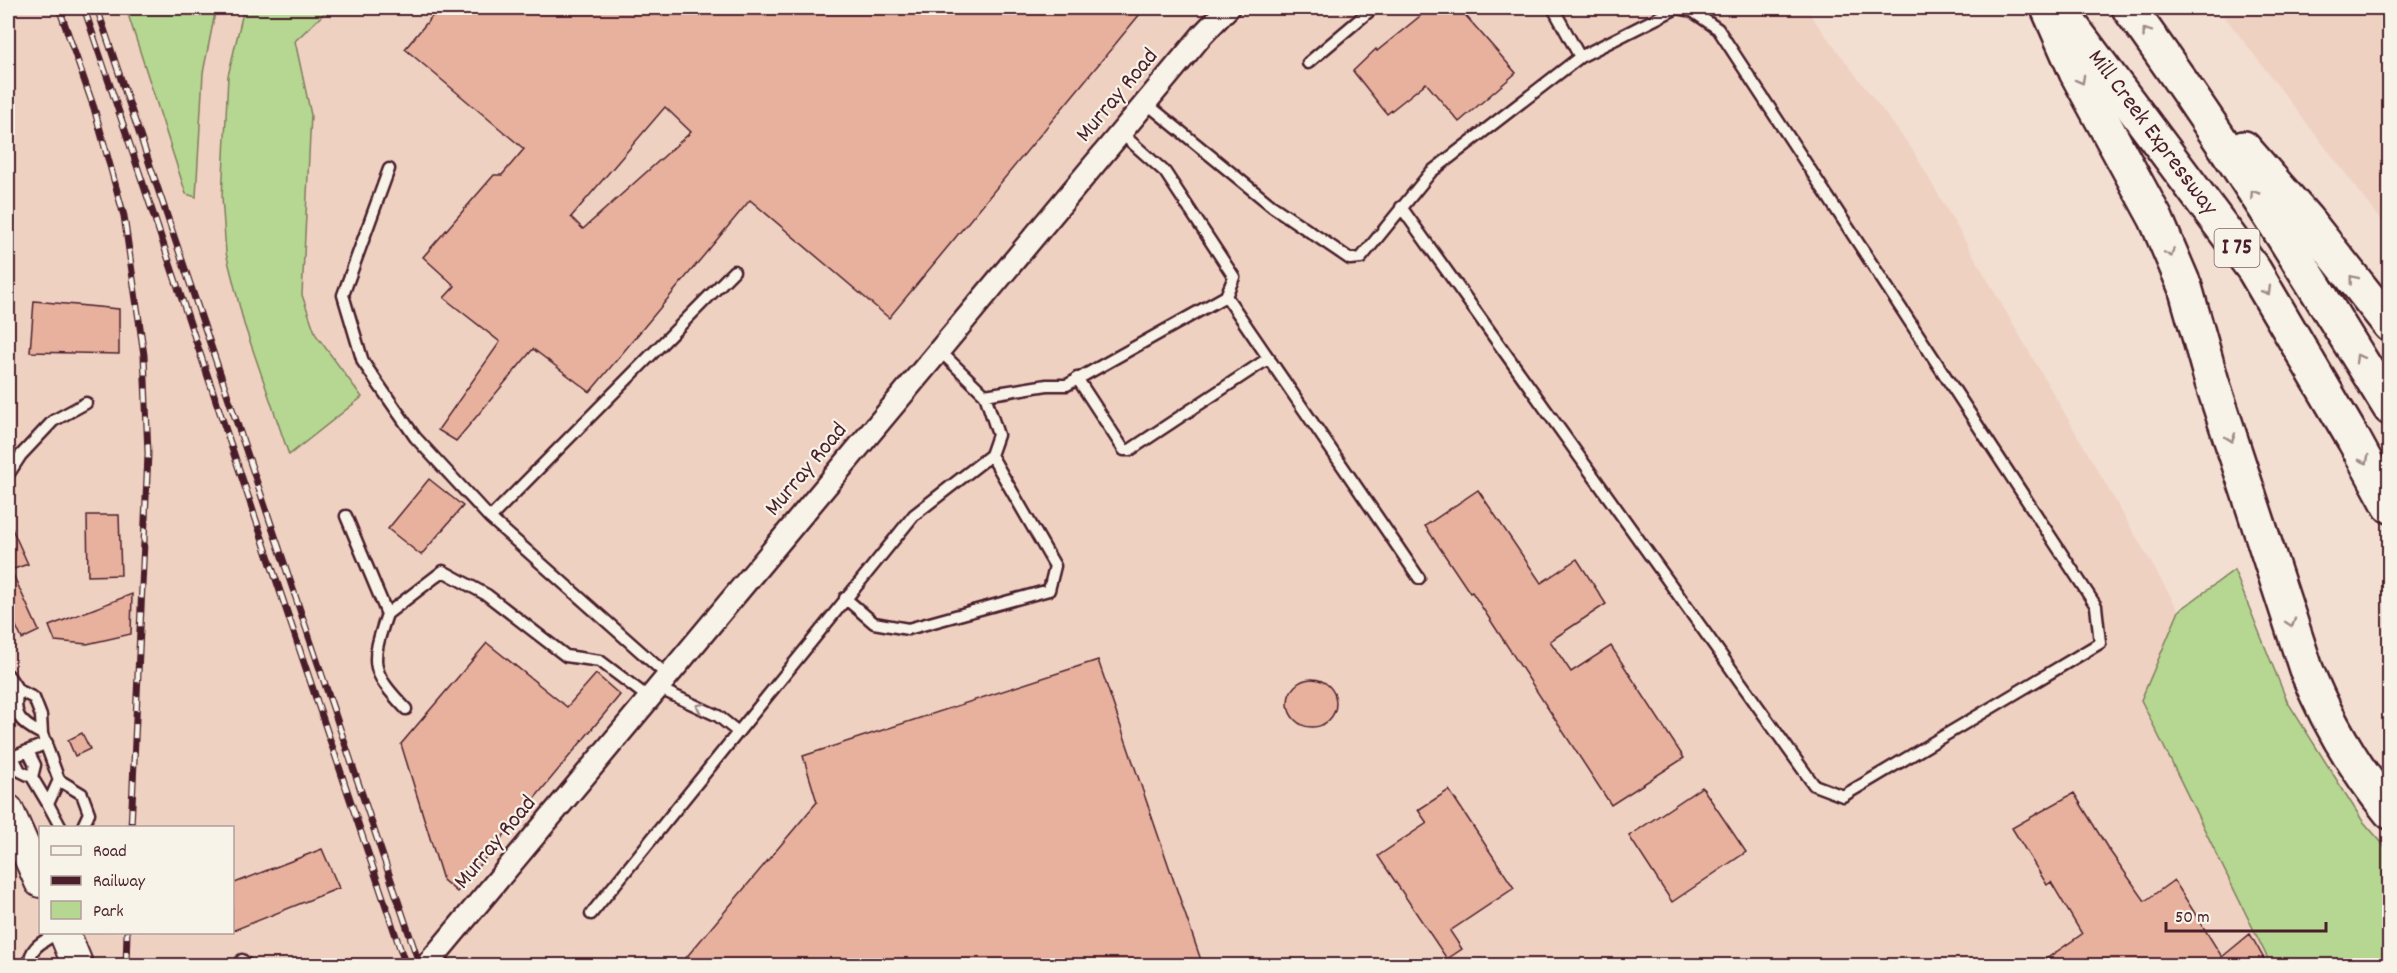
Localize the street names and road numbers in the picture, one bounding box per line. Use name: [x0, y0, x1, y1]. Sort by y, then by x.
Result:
street label: Murray Road: [1068, 42, 1168, 150]
street label: Mill Creek Expressway: [2078, 43, 2226, 224]
road number: I 75: [2214, 229, 2260, 267]
street label: Murray Road: [757, 416, 857, 524]
street label: Murray Road: [446, 789, 546, 897]

